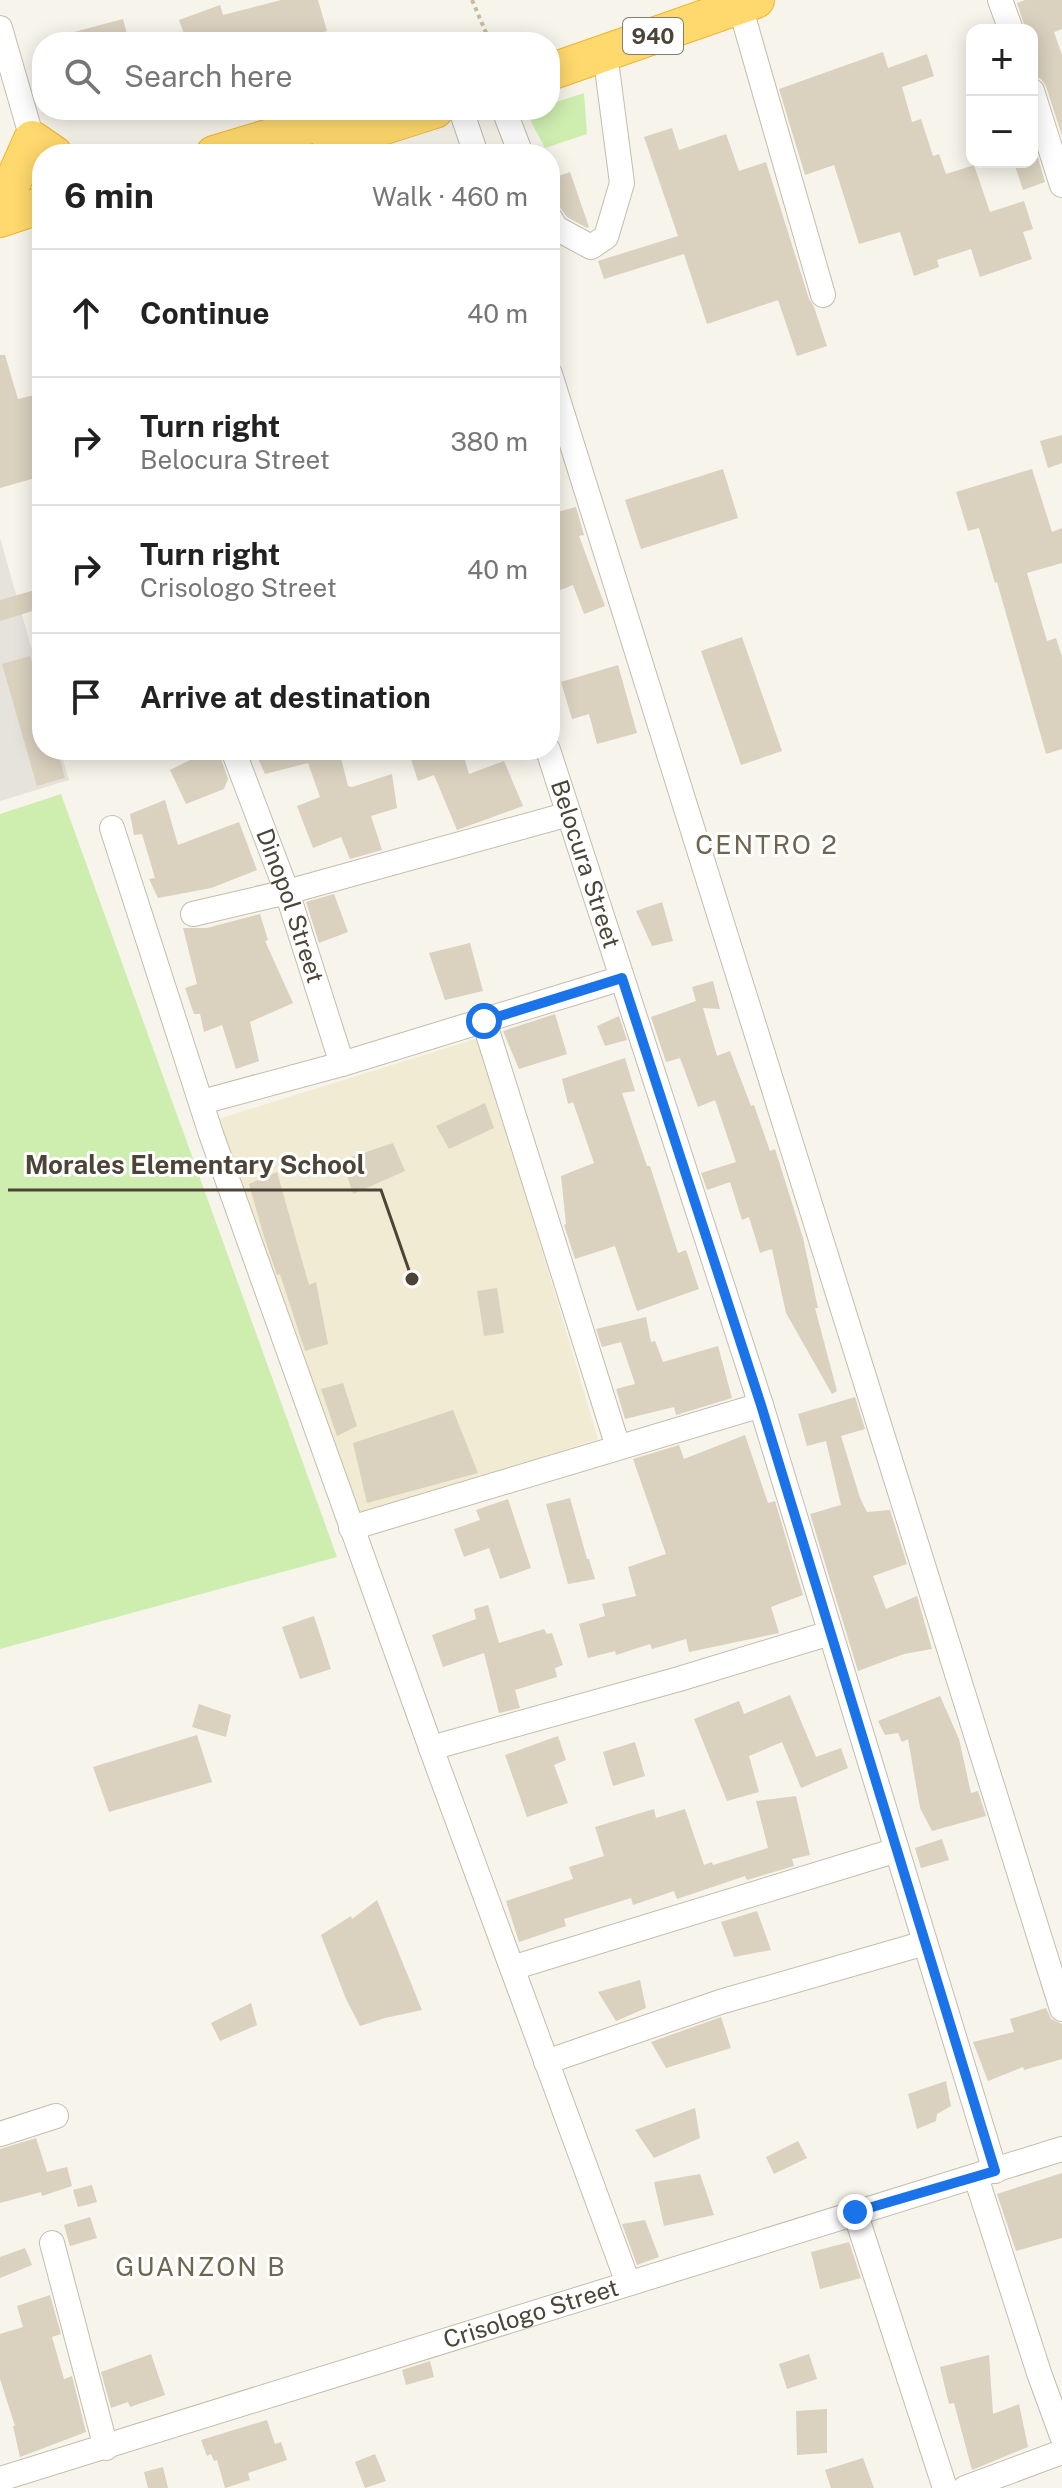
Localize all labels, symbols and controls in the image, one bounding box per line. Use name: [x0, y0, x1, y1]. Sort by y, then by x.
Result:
road number: 940: [623, 18, 683, 54]
map controls: [966, 24, 1038, 168]
button: +: [966, 24, 1038, 96]
search box: [32, 32, 560, 120]
icon: search: [60, 54, 104, 98]
text: Search here: [124, 58, 292, 94]
button: −: [966, 96, 1038, 168]
text: 6 min: [64, 176, 154, 216]
text: Walk · 460 m: [372, 181, 528, 212]
icon: ahead: [64, 291, 108, 335]
text: Continue: [140, 295, 270, 331]
text: 40 m: [467, 298, 528, 329]
text: Turn right: [140, 408, 280, 444]
icon: right: [64, 419, 108, 463]
text: 380 m: [450, 426, 528, 457]
text: Belocura Street: [140, 444, 330, 475]
text: Turn right: [140, 536, 280, 572]
icon: right: [64, 547, 108, 591]
text: 40 m: [467, 554, 528, 585]
text: Crisologo Street: [140, 572, 337, 603]
icon: arrive: [64, 675, 108, 719]
text: Arrive at destination: [140, 679, 431, 715]
street label: Belocura Street: [546, 776, 626, 952]
street label: Dinopol Street: [251, 824, 330, 986]
district label: CENTRO 2: [695, 829, 839, 860]
route start: [466, 1003, 502, 1039]
callout: Morales Elementary School: [8, 1140, 381, 1190]
text: Morales Elementary School: [25, 1149, 365, 1180]
route end: [837, 2194, 873, 2230]
district label: GUANZON B: [115, 2251, 287, 2282]
street label: Crisologo Street: [440, 2273, 622, 2353]

